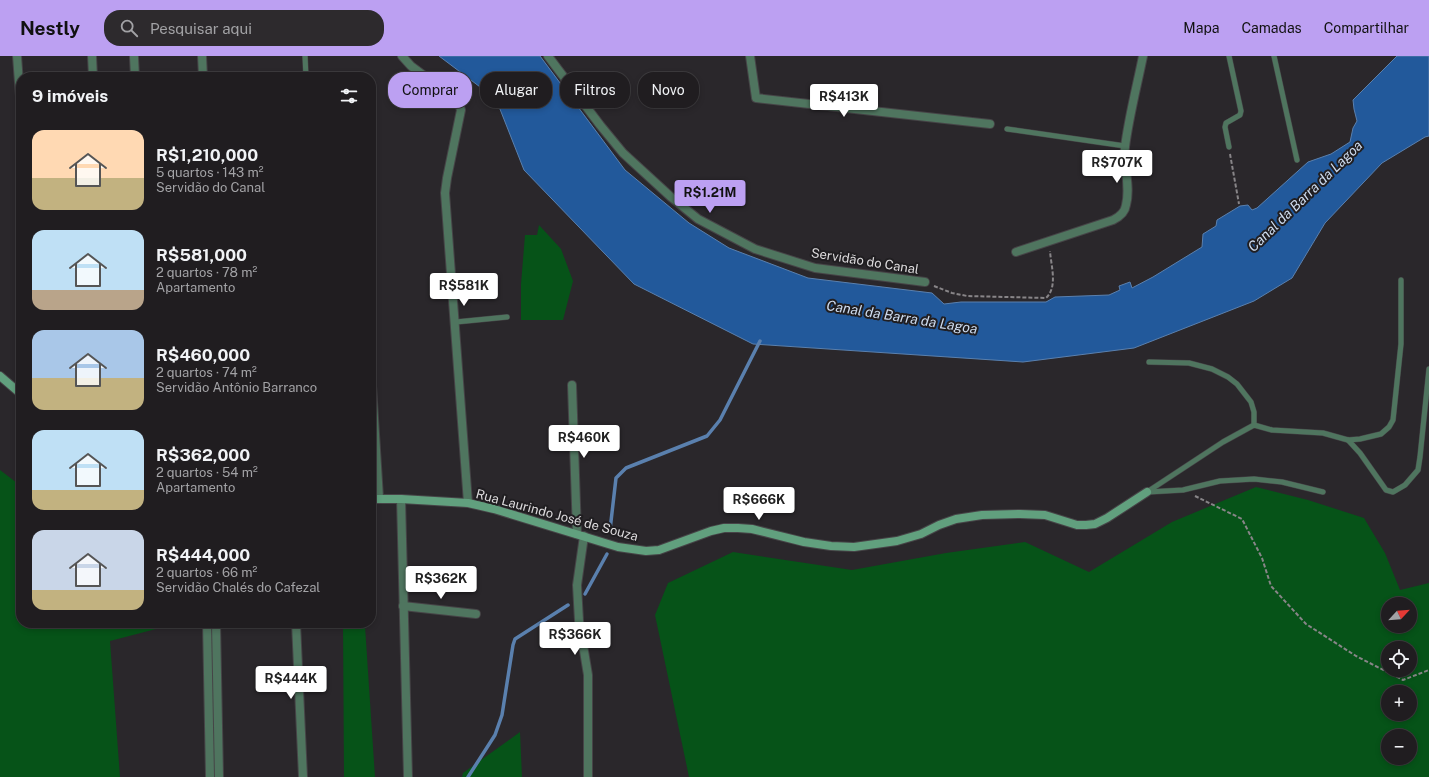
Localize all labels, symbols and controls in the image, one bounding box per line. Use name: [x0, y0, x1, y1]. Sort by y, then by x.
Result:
search box: [104, 10, 384, 46]
text: Nestly: [20, 17, 80, 39]
icon: search: [118, 17, 140, 39]
text: Pesquisar aqui: [150, 20, 252, 37]
text: Mapa: [1183, 20, 1219, 36]
text: Camadas: [1241, 20, 1302, 36]
text: Compartilhar: [1324, 20, 1409, 36]
chip: Comprar: [388, 72, 472, 108]
chip: Alugar: [480, 72, 552, 108]
chip: Filtros: [560, 72, 630, 108]
chip: Novo: [638, 72, 699, 108]
pin: R$413K: [811, 84, 877, 118]
icon: filters: [338, 85, 360, 107]
text: 9 imóveis: [32, 86, 108, 106]
text: R$413K: [819, 89, 869, 104]
water label: Canal da Barra da Lagoa: [1245, 137, 1365, 255]
text: R$1,210,000: [156, 145, 258, 165]
icon: home: [64, 146, 112, 194]
pin: R$707K: [1084, 150, 1150, 184]
text: R$707K: [1091, 155, 1143, 170]
text: 5 quartos · 143 m²: [156, 165, 263, 180]
text: Servidão do Canal: [156, 180, 265, 195]
pin: R$1.21M: [673, 180, 747, 214]
text: R$1.21M: [684, 185, 736, 200]
text: R$581,000: [156, 245, 247, 265]
street label: Servidão do Canal: [810, 245, 920, 277]
icon: home: [64, 246, 112, 294]
text: 2 quartos · 78 m²: [156, 265, 257, 280]
pin: R$581K: [431, 273, 497, 307]
text: R$581K: [439, 278, 489, 293]
text: Apartamento: [156, 280, 235, 295]
water label: Canal da Barra da Lagoa: [825, 297, 979, 337]
text: R$460,000: [156, 345, 250, 365]
icon: home: [64, 346, 112, 394]
text: 2 quartos · 74 m²: [156, 365, 257, 380]
text: Servidão Antônio Barranco: [156, 380, 317, 395]
pin: R$460K: [551, 425, 617, 459]
text: R$460K: [558, 430, 610, 445]
text: R$362,000: [156, 445, 250, 465]
icon: home: [64, 446, 112, 494]
text: 2 quartos · 54 m²: [156, 465, 258, 480]
text: Apartamento: [156, 480, 235, 495]
street label: Rua Laurindo José de Souza: [474, 486, 640, 544]
pin: R$666K: [726, 487, 792, 521]
text: R$666K: [733, 492, 785, 507]
text: R$444,000: [156, 545, 250, 565]
icon: home: [64, 546, 112, 594]
text: 2 quartos · 66 m²: [156, 565, 257, 580]
pin: R$362K: [408, 566, 474, 600]
text: R$362K: [415, 571, 467, 586]
text: Servidão Chalés do Cafezal: [156, 580, 320, 595]
north arrow: [1381, 597, 1417, 633]
map controls: [1381, 597, 1417, 765]
pin: R$366K: [542, 622, 608, 656]
text: R$366K: [549, 627, 601, 642]
button: locate: [1381, 641, 1417, 677]
pin: R$444K: [258, 666, 324, 700]
text: R$444K: [265, 671, 317, 686]
button: +: [1381, 685, 1417, 721]
button: −: [1381, 729, 1417, 765]

